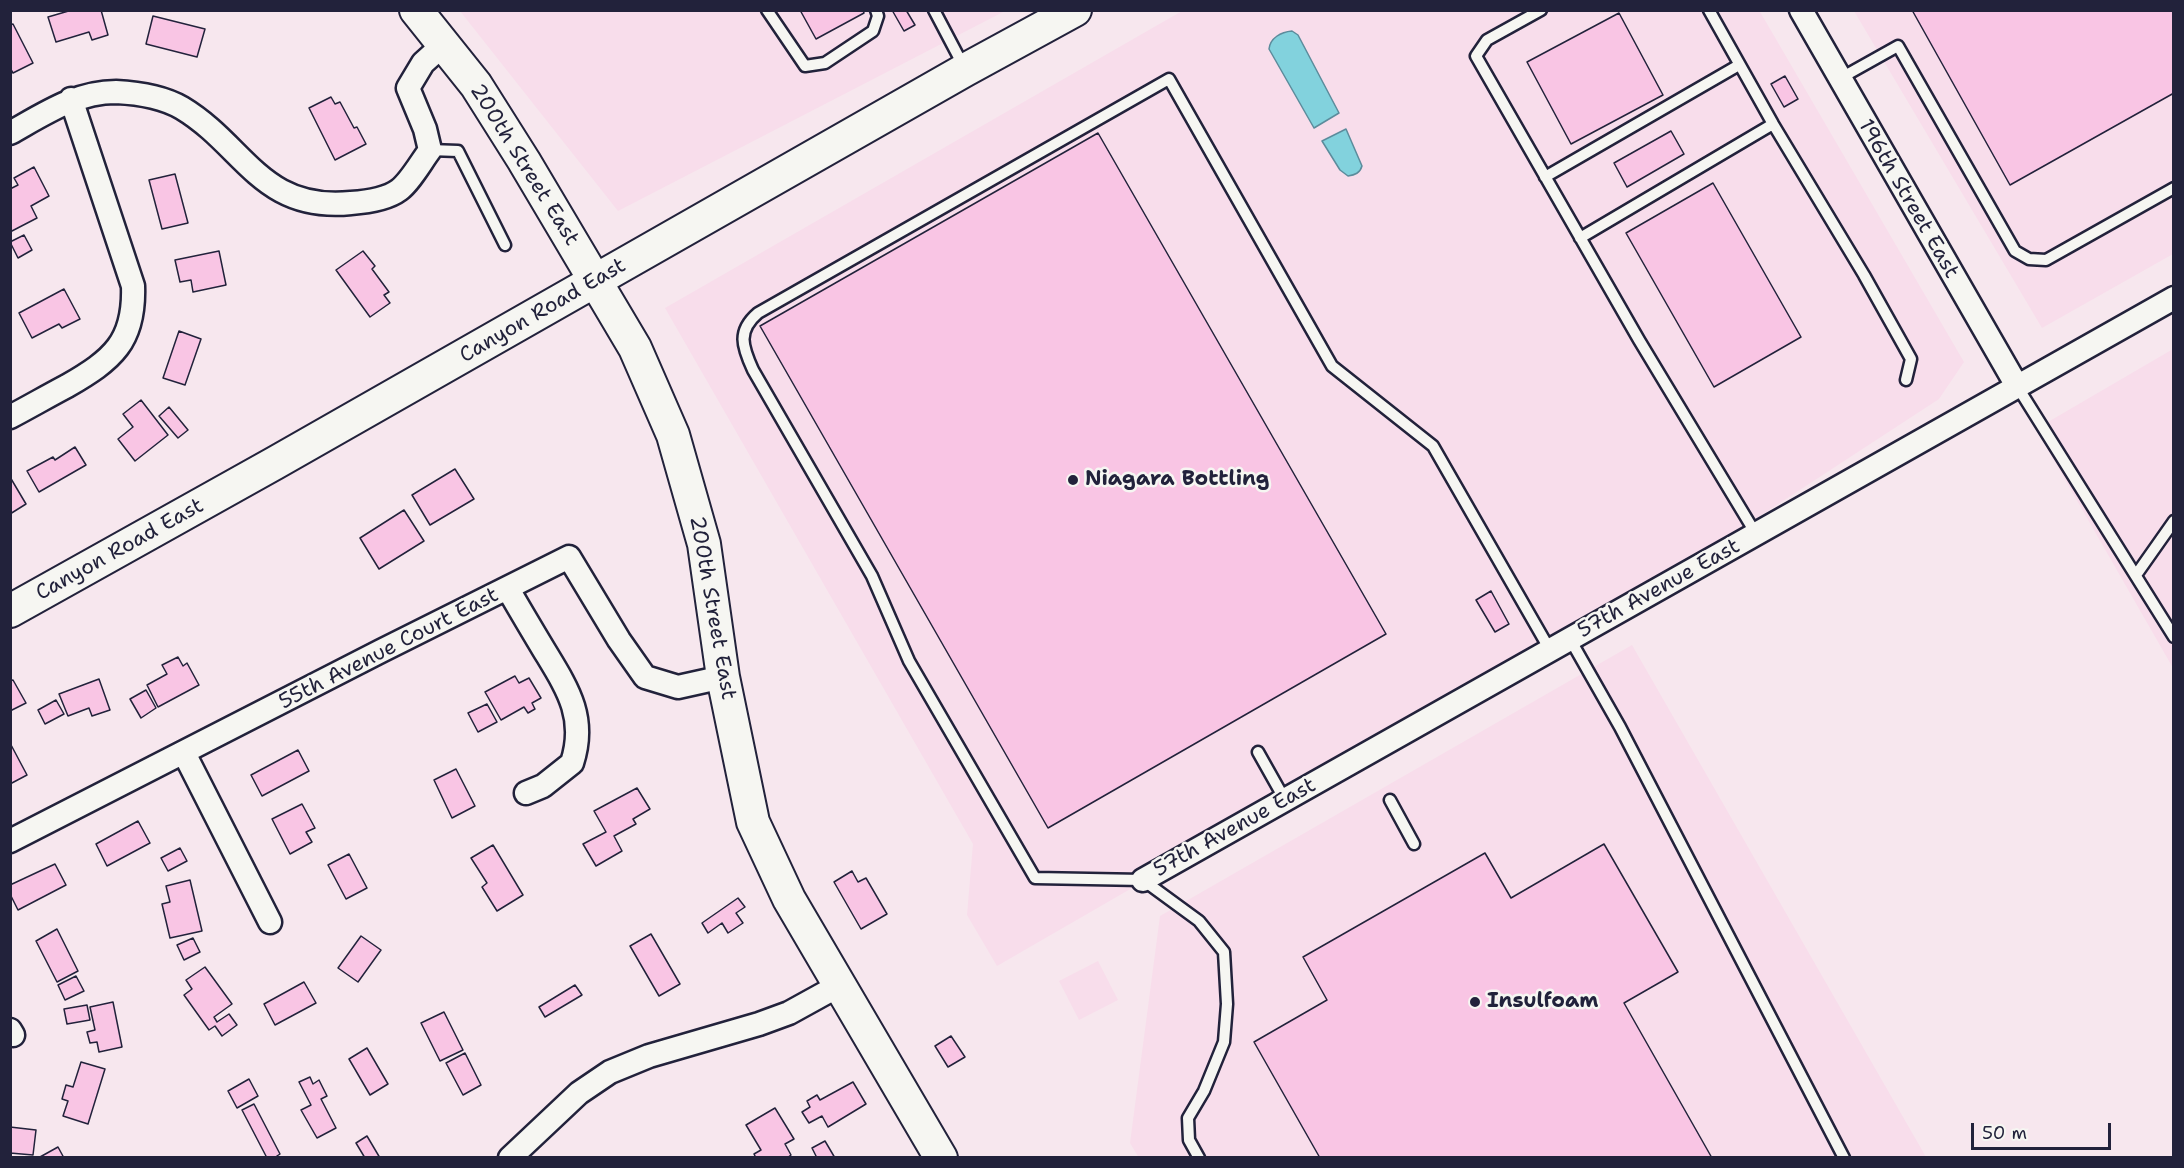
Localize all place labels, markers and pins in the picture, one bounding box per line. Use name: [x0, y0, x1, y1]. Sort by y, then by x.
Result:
place label: Niagara Bottling: [1085, 467, 1269, 493]
marker: Niagara Bottling: [1066, 473, 1080, 487]
place label: Insulfoam: [1487, 989, 1598, 1015]
marker: Insulfoam: [1468, 995, 1482, 1009]

